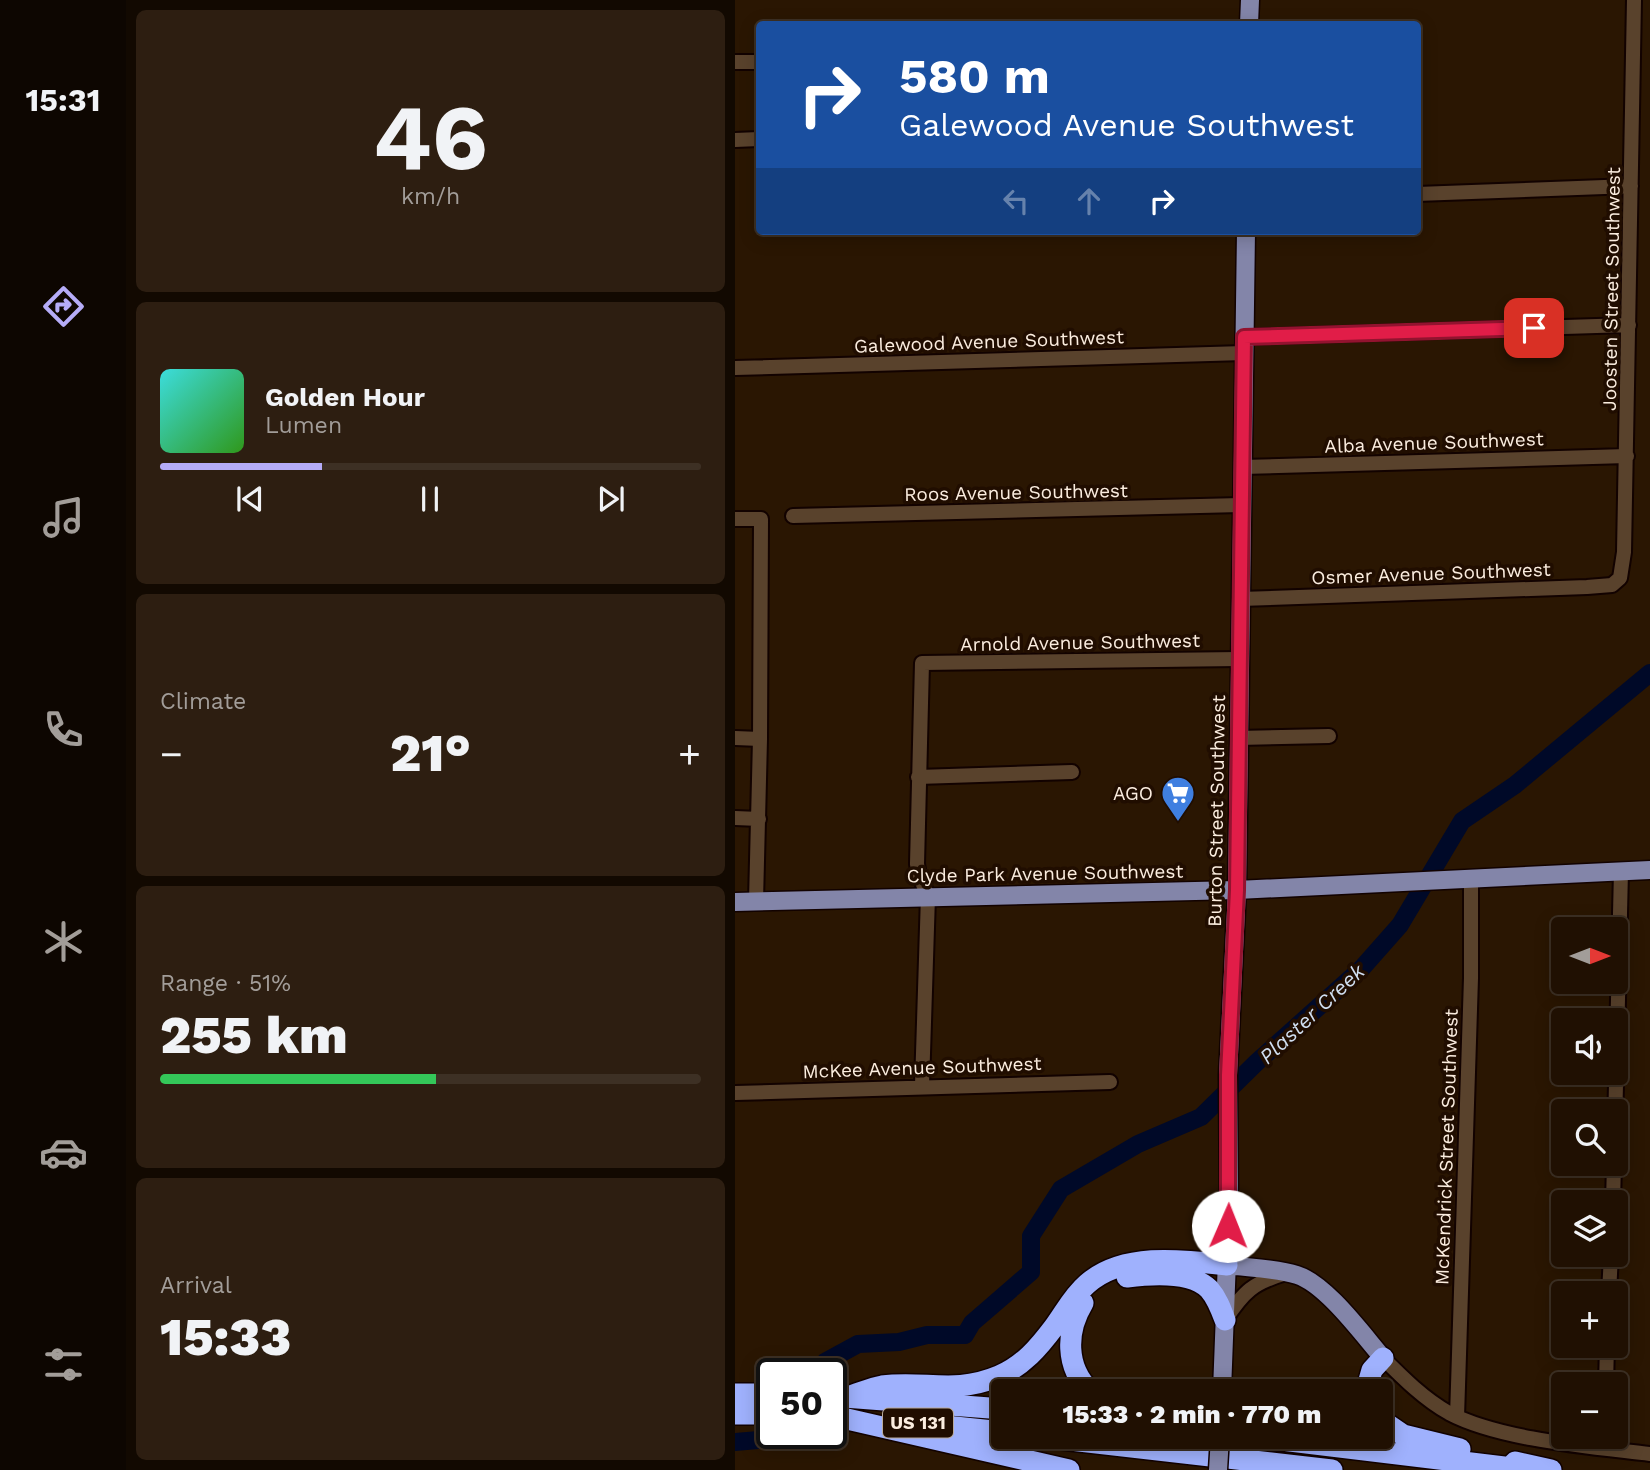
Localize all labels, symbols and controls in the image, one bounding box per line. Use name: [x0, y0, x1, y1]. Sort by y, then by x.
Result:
text: 580 m: [899, 47, 1050, 105]
icon: right: [784, 49, 875, 140]
text: 15:31: [26, 81, 100, 119]
text: 46: [373, 84, 488, 191]
text: Galewood Avenue Southwest: [899, 106, 1354, 144]
street label: Joosten Street Southwest: [1598, 167, 1625, 411]
icon: left: [997, 182, 1035, 220]
icon: ahead: [1070, 182, 1108, 220]
icon: right: [1143, 182, 1181, 220]
text: km/h: [401, 183, 460, 210]
icon: directions: [39, 282, 88, 331]
pin: [1504, 298, 1564, 358]
icon: arrive: [1515, 309, 1553, 347]
street label: Galewood Avenue Southwest: [854, 325, 1124, 358]
text: Golden Hour: [265, 382, 425, 412]
text: Lumen: [265, 412, 342, 439]
street label: Alba Avenue Southwest: [1324, 427, 1544, 458]
street label: Roos Avenue Southwest: [904, 479, 1128, 506]
icon: previous: [231, 480, 269, 518]
icon: pause: [411, 480, 449, 518]
icon: next: [592, 480, 630, 518]
icon: music: [39, 493, 88, 542]
street label: Osmer Avenue Southwest: [1311, 558, 1551, 589]
street label: Arnold Avenue Southwest: [960, 629, 1200, 656]
text: Climate: [160, 688, 246, 715]
street label: Burton Street Southwest: [1203, 695, 1230, 927]
icon: phone: [39, 705, 88, 754]
text: 21°: [390, 723, 471, 784]
text: −: [160, 732, 183, 776]
text: +: [678, 732, 701, 776]
supermarket icon: AGO: [1159, 774, 1197, 823]
place label: AGO: [1113, 782, 1153, 805]
street label: Clyde Park Avenue Southwest: [906, 860, 1184, 887]
icon: climate: [39, 917, 88, 966]
north arrow: [1551, 917, 1627, 994]
map controls: [1551, 917, 1628, 1449]
water label: Plaster Creek: [1254, 958, 1370, 1069]
text: Range · 51%: [160, 970, 291, 997]
text: 255 km: [160, 1005, 348, 1066]
street label: McKendrick Street Southwest: [1430, 1008, 1463, 1286]
button: sound: [1551, 1008, 1628, 1085]
street label: McKee Avenue Southwest: [802, 1052, 1042, 1083]
button: search: [1551, 1099, 1628, 1176]
icon: car: [39, 1128, 88, 1177]
position arrow: [1191, 1189, 1265, 1263]
button: layers: [1551, 1190, 1628, 1267]
text: Arrival: [160, 1272, 232, 1299]
button: +: [1551, 1281, 1628, 1358]
text: 15:33: [160, 1307, 291, 1368]
icon: filters: [39, 1340, 88, 1389]
speed limit sign: 50: [756, 1358, 847, 1449]
button: −: [1551, 1372, 1628, 1449]
text: 15:33 · 2 min · 770 m: [1063, 1399, 1321, 1429]
road number: US 131: [883, 1408, 953, 1438]

